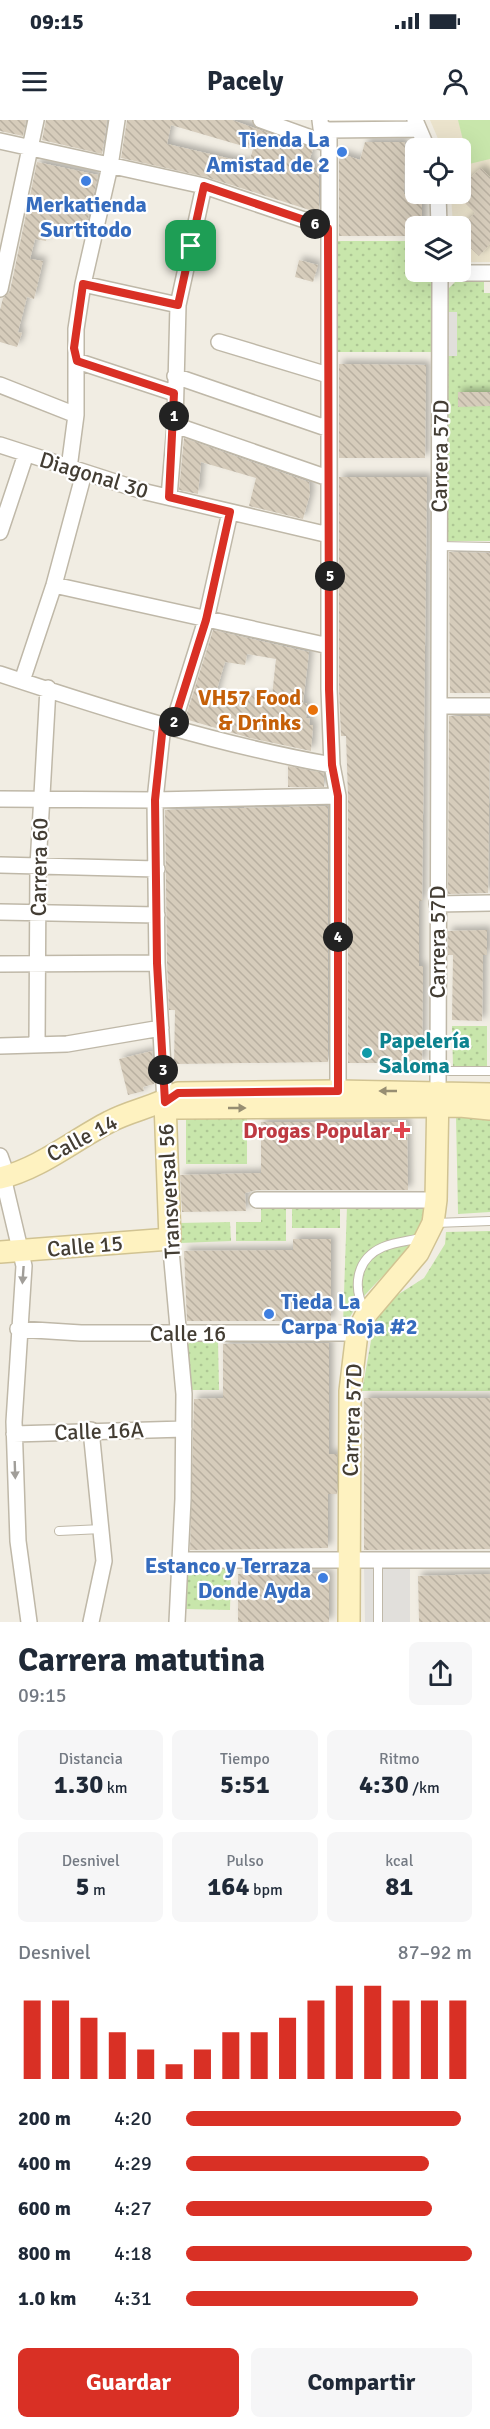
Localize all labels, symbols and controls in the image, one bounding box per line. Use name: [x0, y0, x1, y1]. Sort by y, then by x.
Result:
text: 09:15: [30, 8, 84, 35]
icon: menu: [18, 65, 51, 98]
text: Pacely: [207, 65, 283, 98]
icon: person: [439, 65, 472, 98]
place label: Tienda La Amistad de 2: [206, 126, 330, 178]
map controls: [405, 138, 471, 282]
button: locate: [405, 138, 471, 204]
marker: Tienda La Amistad de 2: [335, 145, 349, 159]
marker: Merkatienda Surtitodo: [79, 174, 93, 188]
place label: Merkatienda Surtitodo: [25, 191, 147, 243]
pin: 6: [300, 209, 330, 239]
text: 6: [311, 214, 319, 234]
button: layers: [405, 216, 471, 282]
pin: [165, 220, 216, 271]
icon: arrive: [174, 229, 207, 262]
street label: Carrera 57D: [426, 399, 454, 513]
pin: 1: [159, 401, 189, 431]
text: 1: [170, 406, 178, 426]
street label: Diagonal 30: [36, 446, 152, 504]
pin: 5: [315, 561, 345, 591]
text: 5: [326, 566, 334, 586]
place label: VH57 Food & Drinks: [198, 684, 301, 736]
marker: VH57 Food & Drinks: [306, 703, 320, 717]
pin: 2: [159, 707, 189, 737]
text: 2: [170, 712, 178, 732]
street label: Carrera 60: [25, 817, 53, 917]
street label: Carrera 57D: [424, 885, 451, 999]
pin: 4: [323, 922, 353, 952]
text: 4: [334, 927, 342, 947]
place label: Papelería Saloma: [379, 1027, 470, 1079]
marker: Papelería Saloma: [360, 1046, 374, 1060]
pin: 3: [148, 1055, 178, 1085]
text: 3: [159, 1060, 167, 1080]
one-way arrow: [378, 1086, 397, 1096]
one-way arrow: [227, 1103, 246, 1113]
street label: Calle 14: [42, 1108, 122, 1168]
place label: Drogas Popular: [243, 1117, 390, 1144]
street label: Transversal 56: [152, 1123, 186, 1259]
marker: Drogas Popular: [395, 1123, 409, 1137]
street label: Calle 15: [46, 1229, 124, 1263]
one-way arrow: [18, 1266, 28, 1285]
place label: Tieda La Carpa Roja #2: [281, 1288, 418, 1340]
marker: Tieda La Carpa Roja #2: [262, 1307, 276, 1321]
street label: Calle 16: [150, 1320, 226, 1347]
street label: Carrera 57D: [337, 1363, 367, 1477]
street label: Calle 16A: [54, 1416, 145, 1446]
one-way arrow: [11, 1460, 20, 1479]
place label: Estanco y Terraza Donde Ayda: [145, 1552, 311, 1604]
marker: Estanco y Terraza Donde Ayda: [316, 1571, 330, 1585]
text: Carrera matutina: [18, 1640, 265, 1681]
button: share: [409, 1642, 472, 1705]
text: 09:15: [18, 1683, 67, 1708]
text: Distancia: [59, 1749, 123, 1769]
text: Tiempo: [220, 1749, 270, 1769]
text: Ritmo: [379, 1749, 420, 1769]
text: 1.30: [54, 1769, 103, 1801]
text: 5:51: [220, 1769, 270, 1801]
text: 4:30: [359, 1769, 409, 1801]
text: km: [103, 1778, 128, 1798]
text: /km: [409, 1778, 440, 1798]
text: Desnivel: [62, 1851, 120, 1871]
text: Pulso: [226, 1851, 264, 1871]
text: kcal: [385, 1851, 413, 1871]
text: 5: [76, 1871, 90, 1903]
text: 164: [207, 1871, 249, 1903]
text: 81: [385, 1871, 413, 1903]
text: m: [90, 1880, 106, 1900]
text: bpm: [249, 1880, 283, 1900]
text: Desnivel: [18, 1940, 91, 1965]
text: 87–92 m: [398, 1940, 472, 1965]
text: 200 m: [18, 2106, 71, 2131]
text: 4:20: [114, 2106, 152, 2131]
text: 400 m: [18, 2151, 71, 2176]
text: 4:29: [114, 2151, 152, 2176]
text: 600 m: [18, 2196, 71, 2221]
text: 4:27: [114, 2196, 152, 2221]
text: 800 m: [18, 2241, 71, 2266]
text: 4:18: [114, 2241, 152, 2266]
text: 1.0 km: [18, 2286, 76, 2311]
text: 4:31: [114, 2286, 152, 2311]
button: Guardar: [18, 2348, 239, 2417]
button: Compartir: [251, 2348, 472, 2417]

